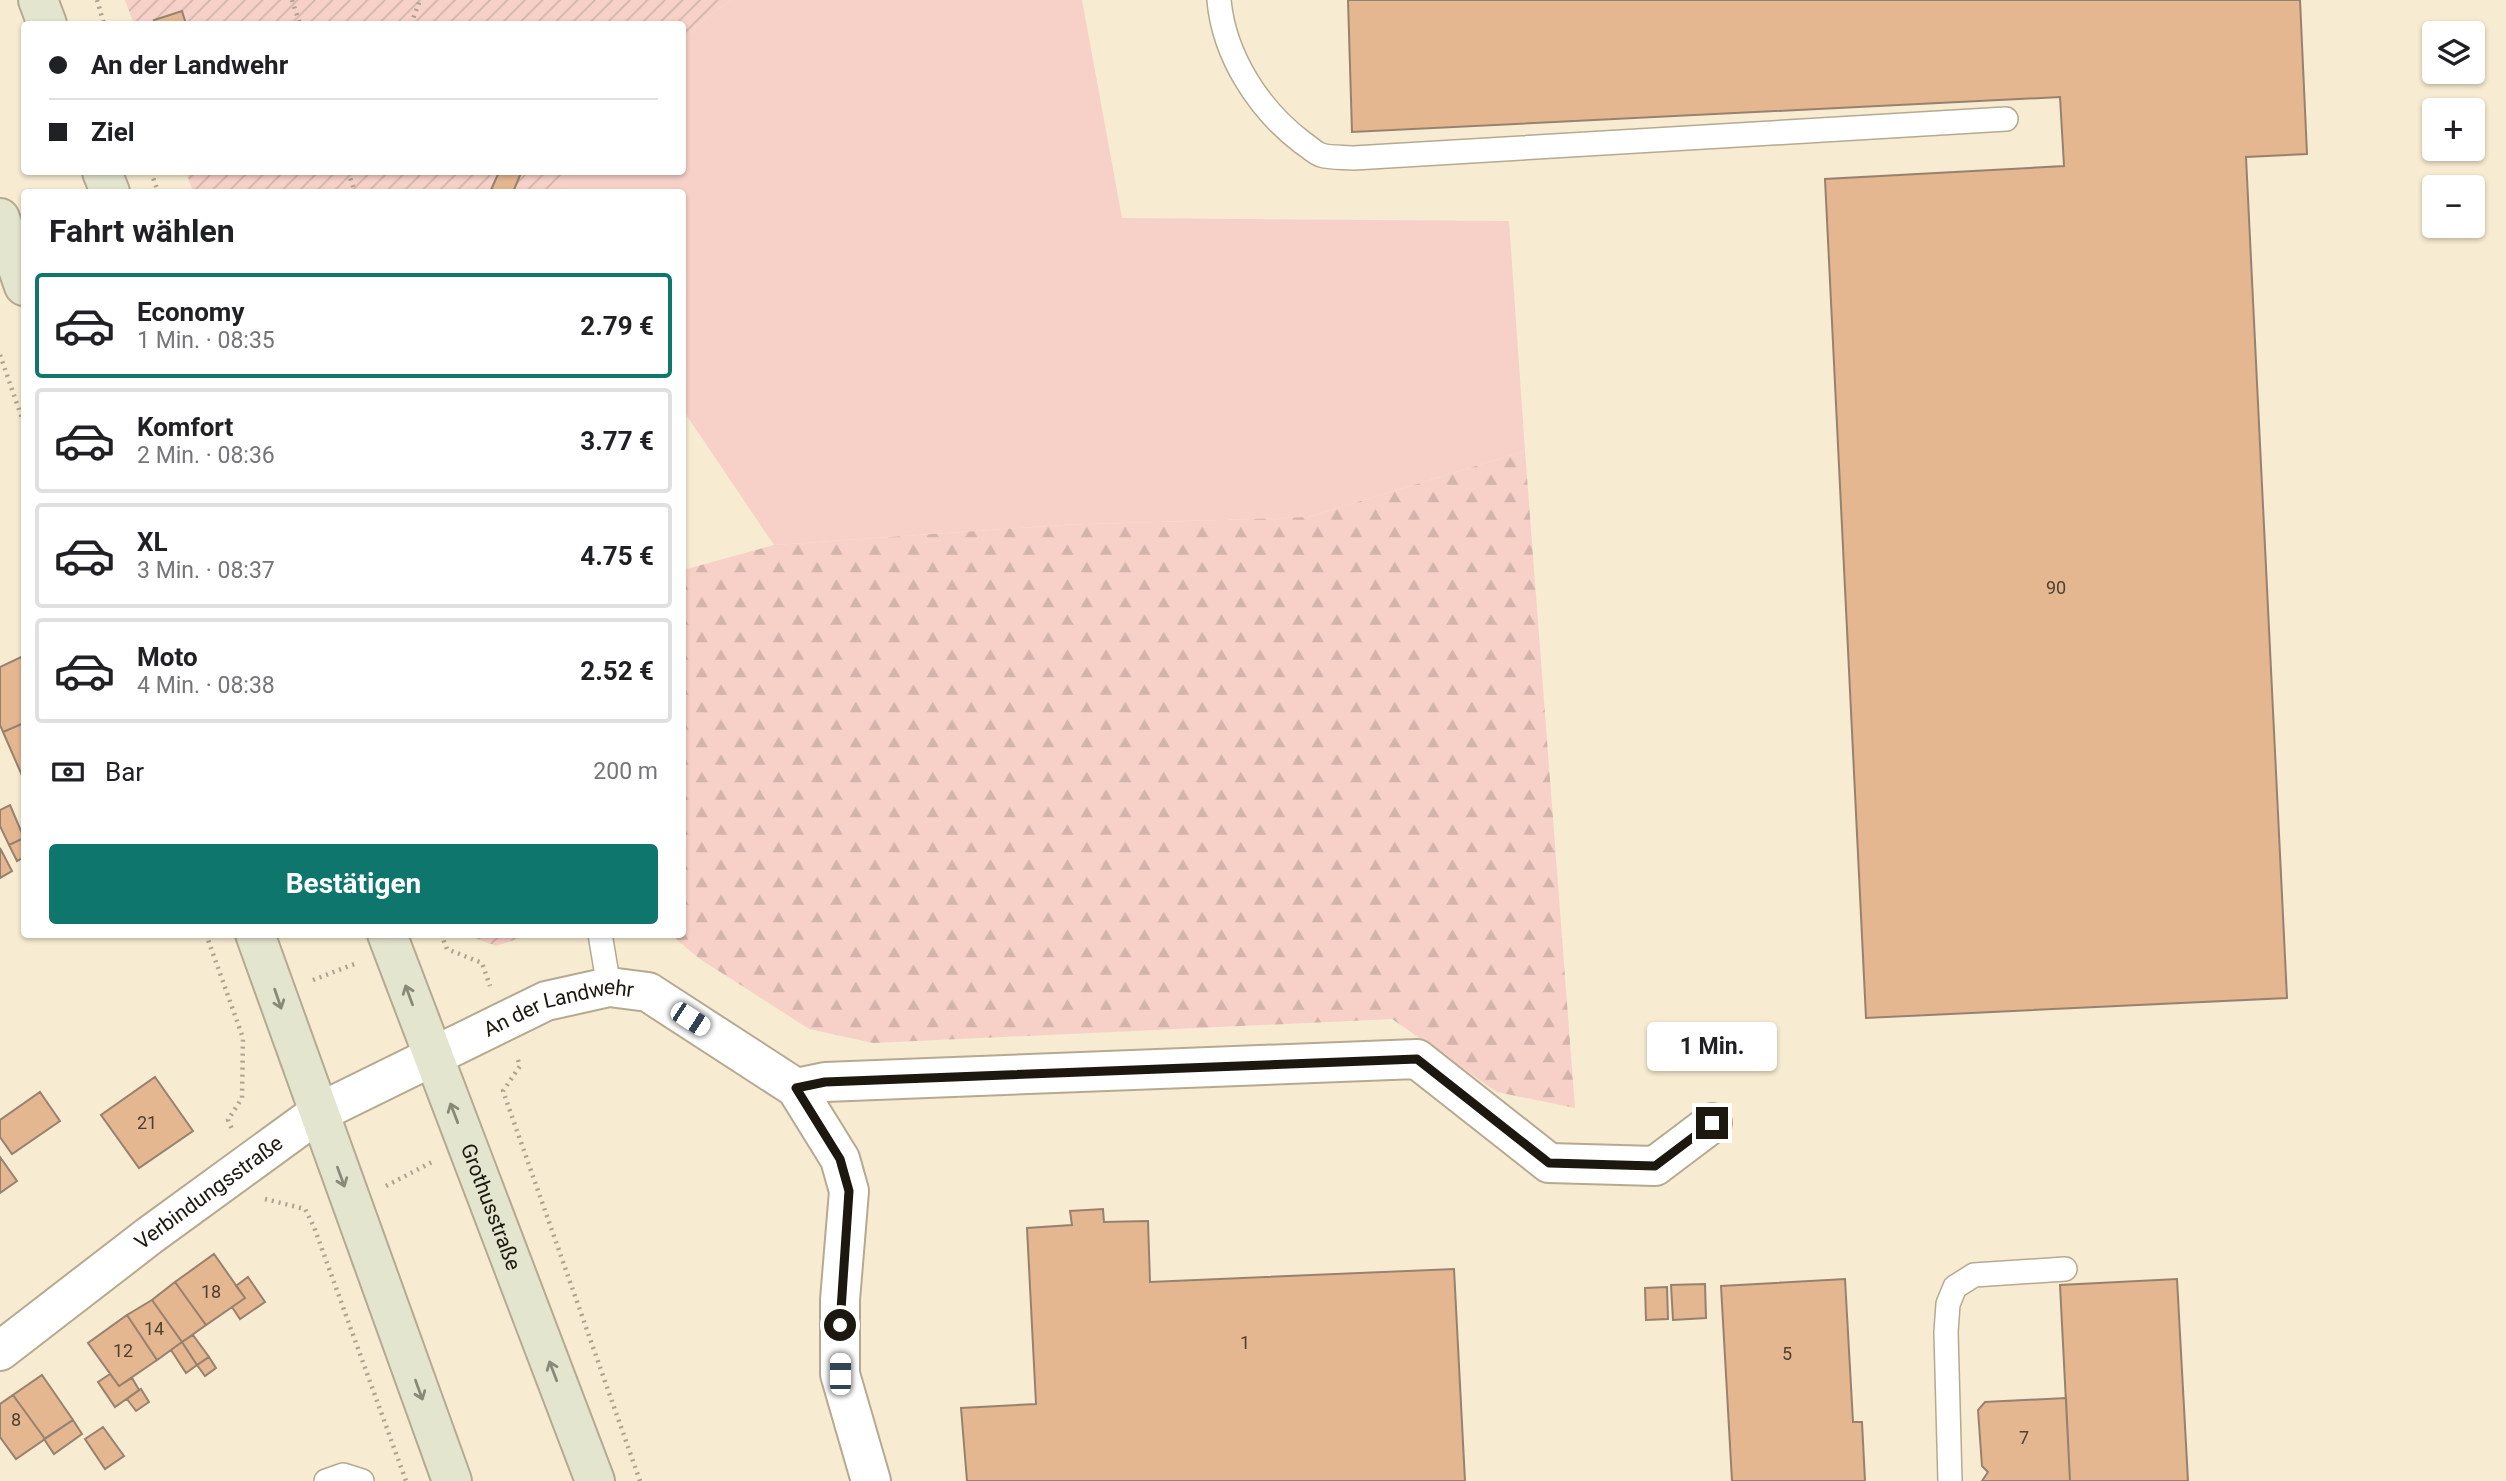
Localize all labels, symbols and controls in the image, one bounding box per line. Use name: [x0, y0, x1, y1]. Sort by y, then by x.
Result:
map controls: [2422, 21, 2485, 238]
button: layers: [2422, 21, 2485, 84]
text: An der Landwehr: [91, 50, 288, 80]
button: +: [2422, 98, 2485, 161]
text: Ziel: [91, 117, 135, 147]
button: −: [2422, 175, 2485, 238]
text: Fahrt wählen: [49, 212, 235, 250]
icon: car: [53, 294, 116, 357]
text: Economy: [137, 297, 244, 327]
text: 2.79 €: [580, 311, 654, 341]
text: 1 Min. · 08:35: [137, 327, 275, 354]
icon: car: [53, 409, 116, 472]
text: Komfort: [137, 412, 233, 442]
text: 3.77 €: [580, 426, 654, 456]
text: 2 Min. · 08:36: [137, 442, 275, 469]
icon: car: [53, 524, 116, 587]
text: XL: [137, 527, 168, 557]
text: 4.75 €: [580, 541, 654, 571]
text: 3 Min. · 08:37: [137, 557, 275, 584]
house number: 90: [2046, 577, 2066, 598]
icon: car: [53, 639, 116, 702]
text: Moto: [137, 642, 198, 672]
text: 2.52 €: [580, 656, 654, 686]
text: 4 Min. · 08:38: [137, 672, 275, 699]
icon: cash: [49, 753, 87, 791]
text: Bar: [105, 757, 144, 787]
text: 200 m: [593, 758, 658, 785]
button: Bestätigen: [49, 844, 658, 924]
street label: An der Landwehr: [480, 974, 635, 1042]
one-way arrow: [402, 984, 415, 1006]
one-way arrow: [273, 987, 285, 1009]
car: [667, 999, 714, 1039]
callout: 1 Min.: [1647, 1021, 1777, 1070]
text: 1 Min.: [1680, 1033, 1744, 1060]
one-way arrow: [447, 1103, 459, 1125]
route end: [1696, 1107, 1728, 1139]
house number: 21: [137, 1112, 157, 1133]
street label: Verbindungsstraße: [130, 1131, 287, 1254]
street label: Grothusstraße: [456, 1140, 526, 1274]
one-way arrow: [336, 1165, 348, 1187]
house number: 18: [201, 1281, 221, 1302]
route start: [824, 1309, 856, 1341]
house number: 14: [144, 1318, 164, 1339]
house number: 1: [1240, 1332, 1250, 1353]
house number: 12: [113, 1340, 133, 1361]
house number: 5: [1782, 1343, 1792, 1364]
car: [830, 1353, 851, 1395]
one-way arrow: [546, 1361, 558, 1383]
one-way arrow: [414, 1379, 427, 1401]
house number: 8: [11, 1409, 21, 1430]
house number: 7: [2019, 1427, 2029, 1448]

